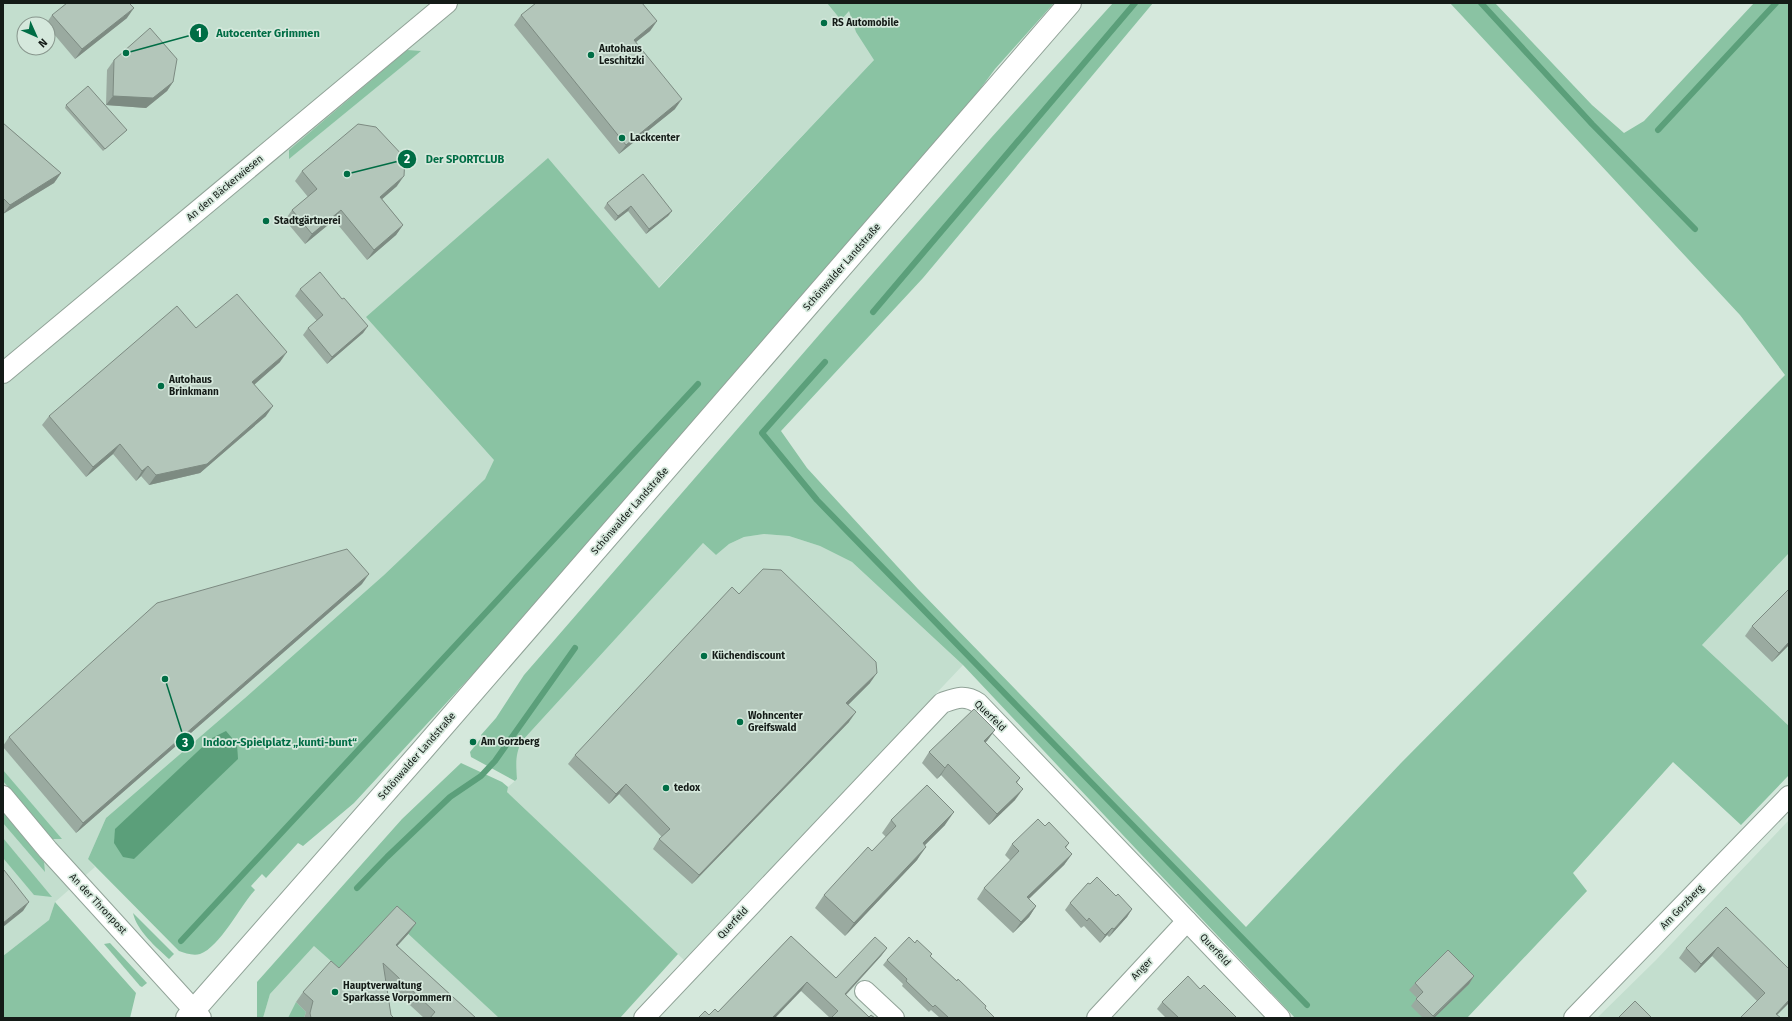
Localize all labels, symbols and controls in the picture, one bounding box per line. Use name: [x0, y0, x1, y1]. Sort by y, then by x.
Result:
north arrow: [16, 16, 56, 56]
place label: RS Automobile: [832, 17, 899, 29]
marker: RS Automobile: [819, 18, 829, 28]
callout: Autocenter Grimmen: [189, 22, 328, 45]
text: 1: [196, 26, 202, 40]
text: Autocenter Grimmen: [215, 27, 320, 40]
text: N: [36, 36, 50, 50]
place label: Autohaus Leschitzki: [598, 43, 645, 67]
marker: Autohaus Leschitzki: [586, 50, 596, 60]
place label: Lackcenter: [630, 132, 681, 144]
marker: Lackcenter: [617, 133, 627, 143]
callout: Der SPORTCLUB: [397, 147, 512, 170]
street label: An den Bäckerwiesen: [184, 152, 266, 224]
text: 2: [404, 152, 410, 166]
text: Der SPORTCLUB: [426, 153, 504, 166]
place label: Stadtgärtnerei: [274, 215, 341, 227]
marker: Stadtgärtnerei: [261, 216, 271, 226]
street label: Schönwalder Landstraße: [801, 221, 883, 313]
place label: Autohaus Brinkmann: [168, 374, 219, 398]
marker: Autohaus Brinkmann: [156, 381, 166, 391]
street label: Schönwalder Landstraße: [589, 465, 671, 557]
place label: Küchendiscount: [712, 650, 785, 662]
marker: Küchendiscount: [699, 651, 709, 661]
street label: Querfeld: [972, 698, 1008, 734]
street label: Schönwalder Landstraße: [376, 710, 458, 802]
place label: Wohncenter Greifswald: [748, 710, 804, 734]
marker: Wohncenter Greifswald: [735, 717, 745, 727]
callout: Indoor-Spielplatz „kunti-bunt“: [175, 731, 365, 754]
text: 3: [181, 736, 188, 750]
text: Indoor-Spielplatz „kunti-bunt“: [203, 736, 357, 749]
place label: Am Gorzberg: [480, 736, 540, 748]
marker: Am Gorzberg: [468, 737, 478, 747]
place label: tedox: [674, 782, 701, 794]
marker: tedox: [661, 783, 671, 793]
street label: An der Thronpost: [67, 871, 129, 937]
street label: Am Gorzberg: [1658, 882, 1707, 932]
street label: Querfeld: [715, 904, 751, 942]
street label: Querfeld: [1197, 931, 1233, 969]
street label: Anger: [1129, 955, 1155, 983]
place label: Hauptverwaltung Sparkasse Vorpommern: [343, 980, 452, 1004]
marker: Hauptverwaltung Sparkasse Vorpommern: [330, 987, 340, 997]

